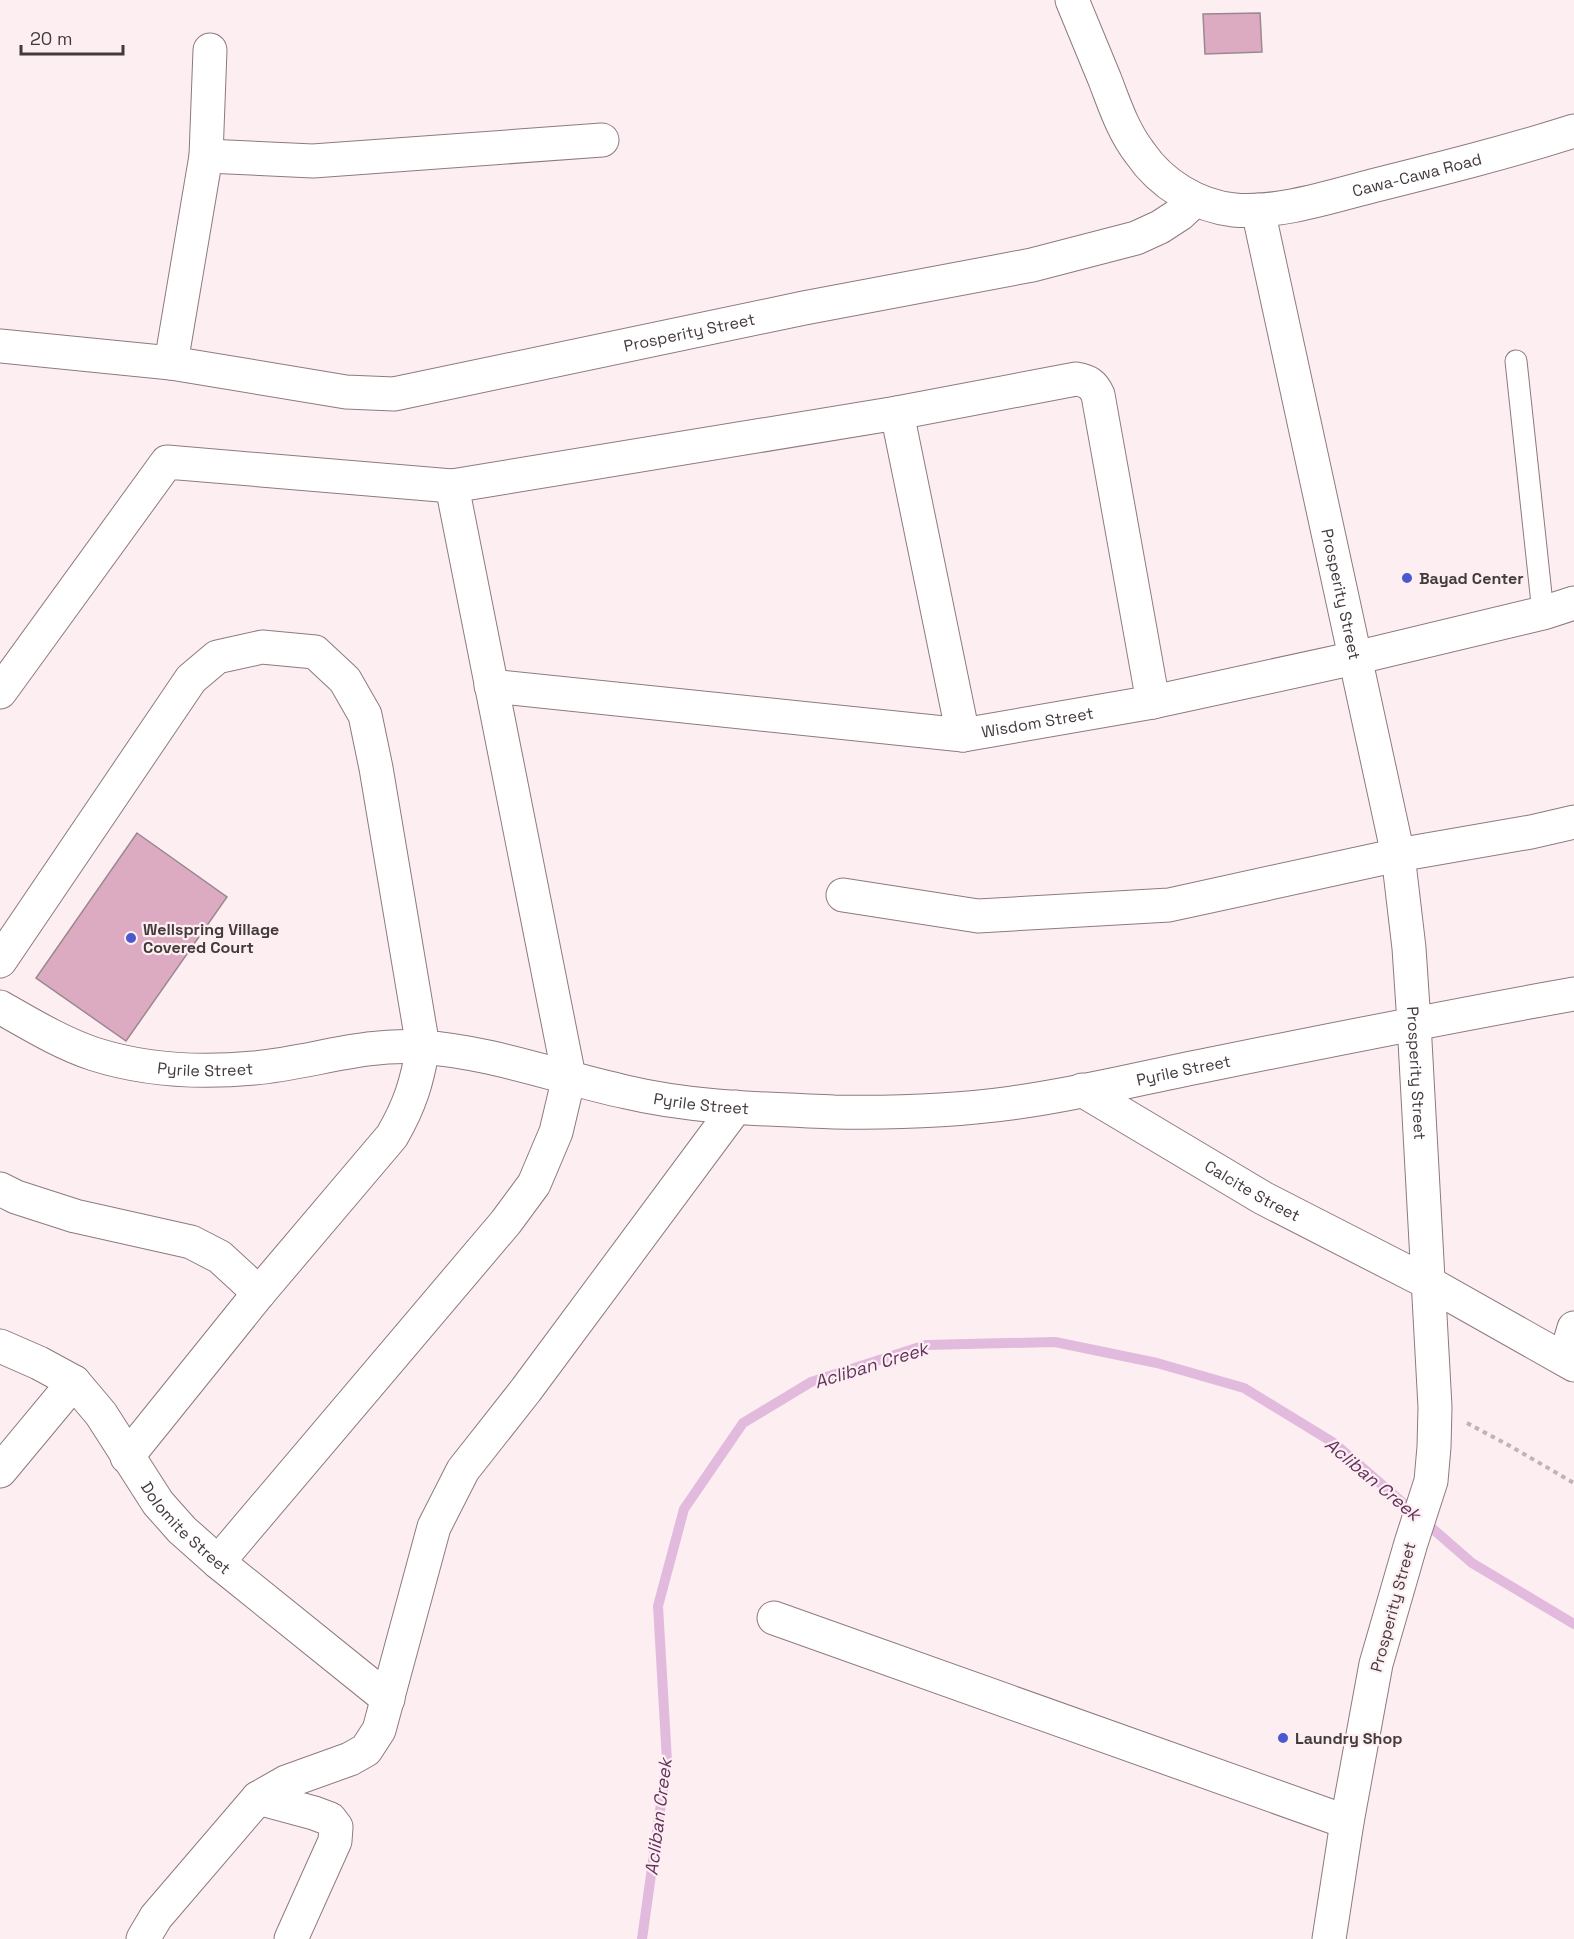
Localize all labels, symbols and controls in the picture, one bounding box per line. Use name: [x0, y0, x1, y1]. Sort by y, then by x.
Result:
scale bar: [21, 18, 123, 56]
text: 20 m: [30, 27, 73, 50]
street label: Cawa-Cawa Road: [1350, 148, 1484, 201]
street label: Prosperity Street: [622, 308, 757, 356]
street label: Prosperity Street: [1317, 526, 1366, 662]
place label: Bayad Center: [1419, 568, 1524, 589]
marker: Bayad Center: [1400, 571, 1414, 585]
street label: Wisdom Street: [980, 702, 1095, 742]
place label: Wellspring Village Covered Court: [143, 919, 279, 958]
marker: Wellspring Village Covered Court: [124, 931, 138, 945]
street label: Prosperity Street: [1402, 1006, 1431, 1140]
street label: Pyrile Street: [1134, 1050, 1232, 1090]
street label: Pyrile Street: [156, 1057, 254, 1081]
street label: Pyrile Street: [652, 1087, 750, 1119]
street label: Calcite Street: [1201, 1155, 1304, 1226]
water label: Acliban Creek: [811, 1336, 933, 1393]
water label: Acliban Creek: [1321, 1432, 1427, 1527]
street label: Dolomite Street: [136, 1477, 235, 1579]
street label: Prosperity Street: [1366, 1540, 1420, 1674]
place label: Laundry Shop: [1295, 1728, 1402, 1749]
marker: Laundry Shop: [1276, 1731, 1290, 1745]
water label: Acliban Creek: [639, 1755, 677, 1877]

